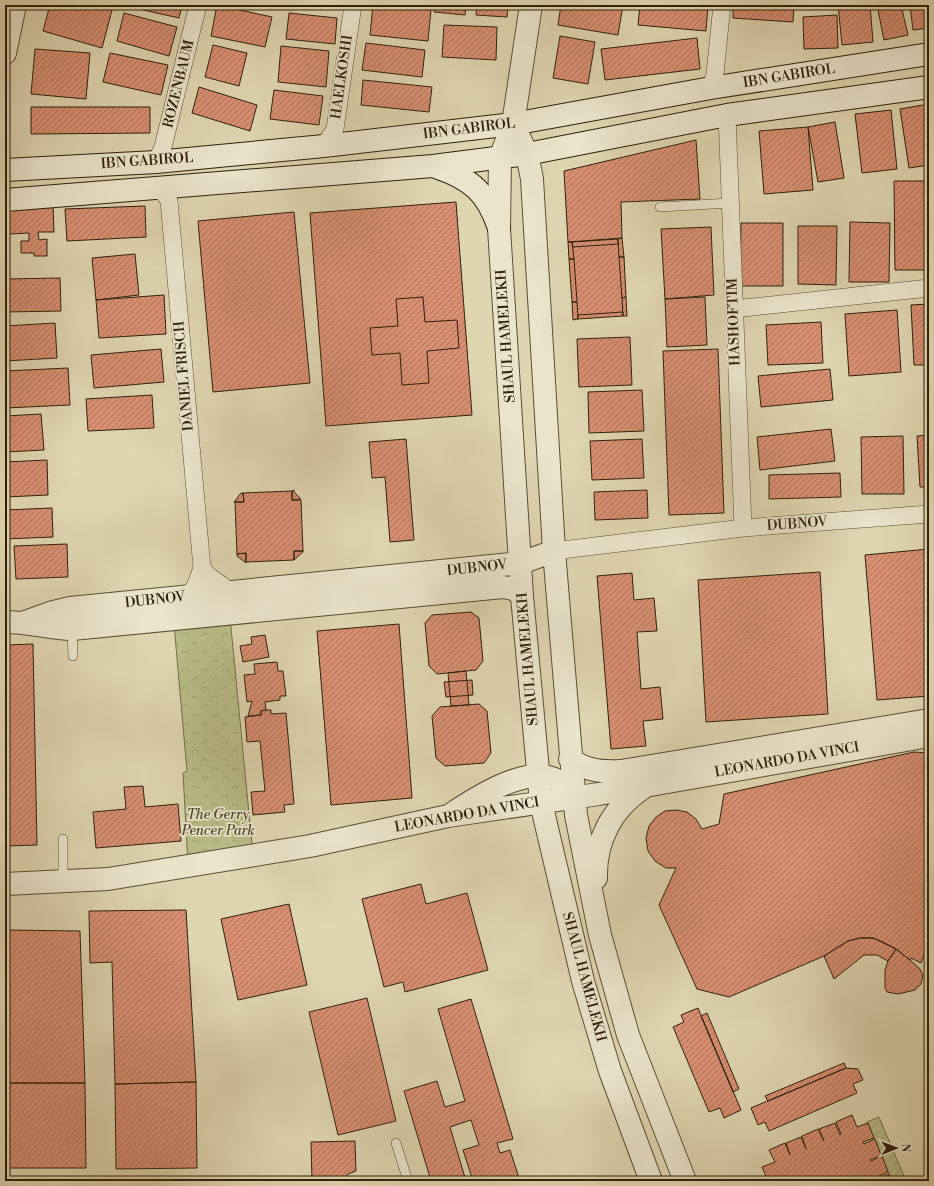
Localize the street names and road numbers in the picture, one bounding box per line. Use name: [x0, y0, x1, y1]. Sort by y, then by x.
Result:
street label: HAELKOSHI: [327, 33, 357, 120]
street label: ROZENBAUM: [159, 37, 199, 130]
street label: IBN GABIROL: [742, 60, 836, 92]
street label: IBN GABIROL: [422, 114, 516, 144]
street label: IBN GABIROL: [100, 149, 194, 173]
street label: SHAUL HAMELEKH: [492, 268, 520, 403]
street label: HASHOFTIM: [723, 277, 745, 366]
street label: DANIEL FRISCH: [170, 319, 198, 432]
street label: DUBNOV: [766, 513, 829, 535]
street label: DUBNOV: [446, 556, 509, 580]
street label: DUBNOV: [124, 588, 187, 612]
street label: SHAUL HAMELEKH: [513, 591, 543, 726]
street label: LEONARDO DA VINCI: [713, 738, 862, 782]
street label: LEONARDO DA VINCI: [393, 793, 542, 837]
street label: SHAUL HAMELEKH: [558, 910, 610, 1045]

